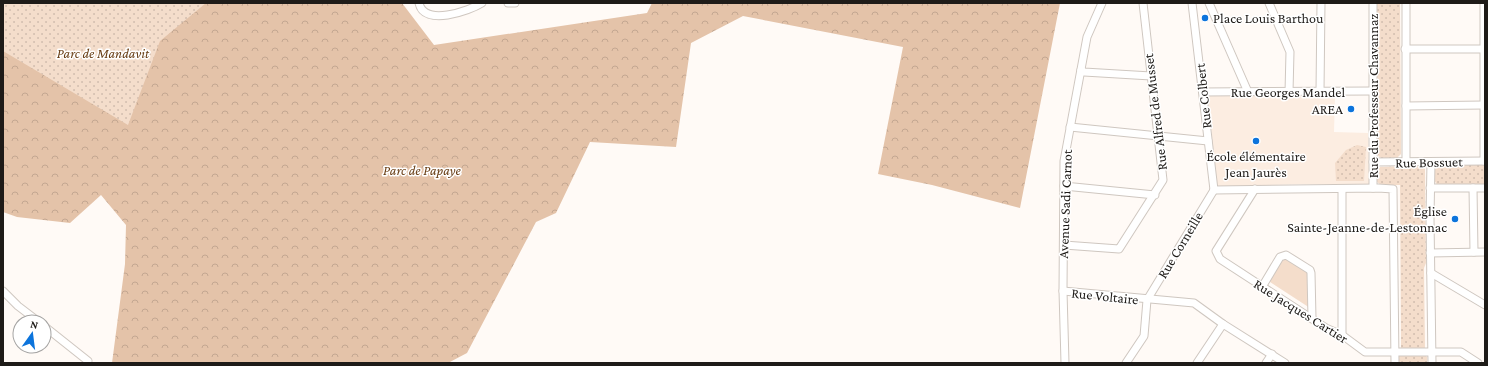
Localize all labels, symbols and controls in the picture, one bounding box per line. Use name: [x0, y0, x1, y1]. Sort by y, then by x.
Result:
place label: Place Louis Barthou: [1213, 10, 1324, 26]
marker: Place Louis Barthou: [1200, 13, 1210, 23]
street label: Rue du Professeur Chavannaz: [1365, 14, 1381, 178]
park label: Parc de Mandavit: [57, 45, 150, 61]
street label: Rue Alfred de Musset: [1140, 52, 1170, 171]
street label: Rue Colbert: [1192, 62, 1214, 129]
street label: Rue Georges Mandel: [1231, 84, 1345, 100]
place label: AREA: [1312, 101, 1343, 117]
marker: AREA: [1346, 104, 1356, 114]
marker: École élémentaire Jean Jaurès: [1251, 136, 1261, 146]
place label: École élémentaire Jean Jaurès: [1206, 148, 1306, 180]
street label: Avenue Sadi Carnot: [1055, 149, 1075, 259]
street label: Rue Bossuet: [1395, 153, 1463, 171]
park label: Parc de Papaye: [383, 162, 462, 178]
place label: Église Sainte-Jeanne-de-Lestonnac: [1287, 203, 1447, 235]
street label: Rue Corneille: [1154, 209, 1206, 281]
marker: Église Sainte-Jeanne-de-Lestonnac: [1450, 214, 1460, 224]
street label: Rue Jacques Cartier: [1251, 276, 1351, 346]
street label: Rue Voltaire: [1071, 285, 1139, 307]
north arrow: [12, 314, 52, 354]
text: N: [29, 318, 40, 331]

